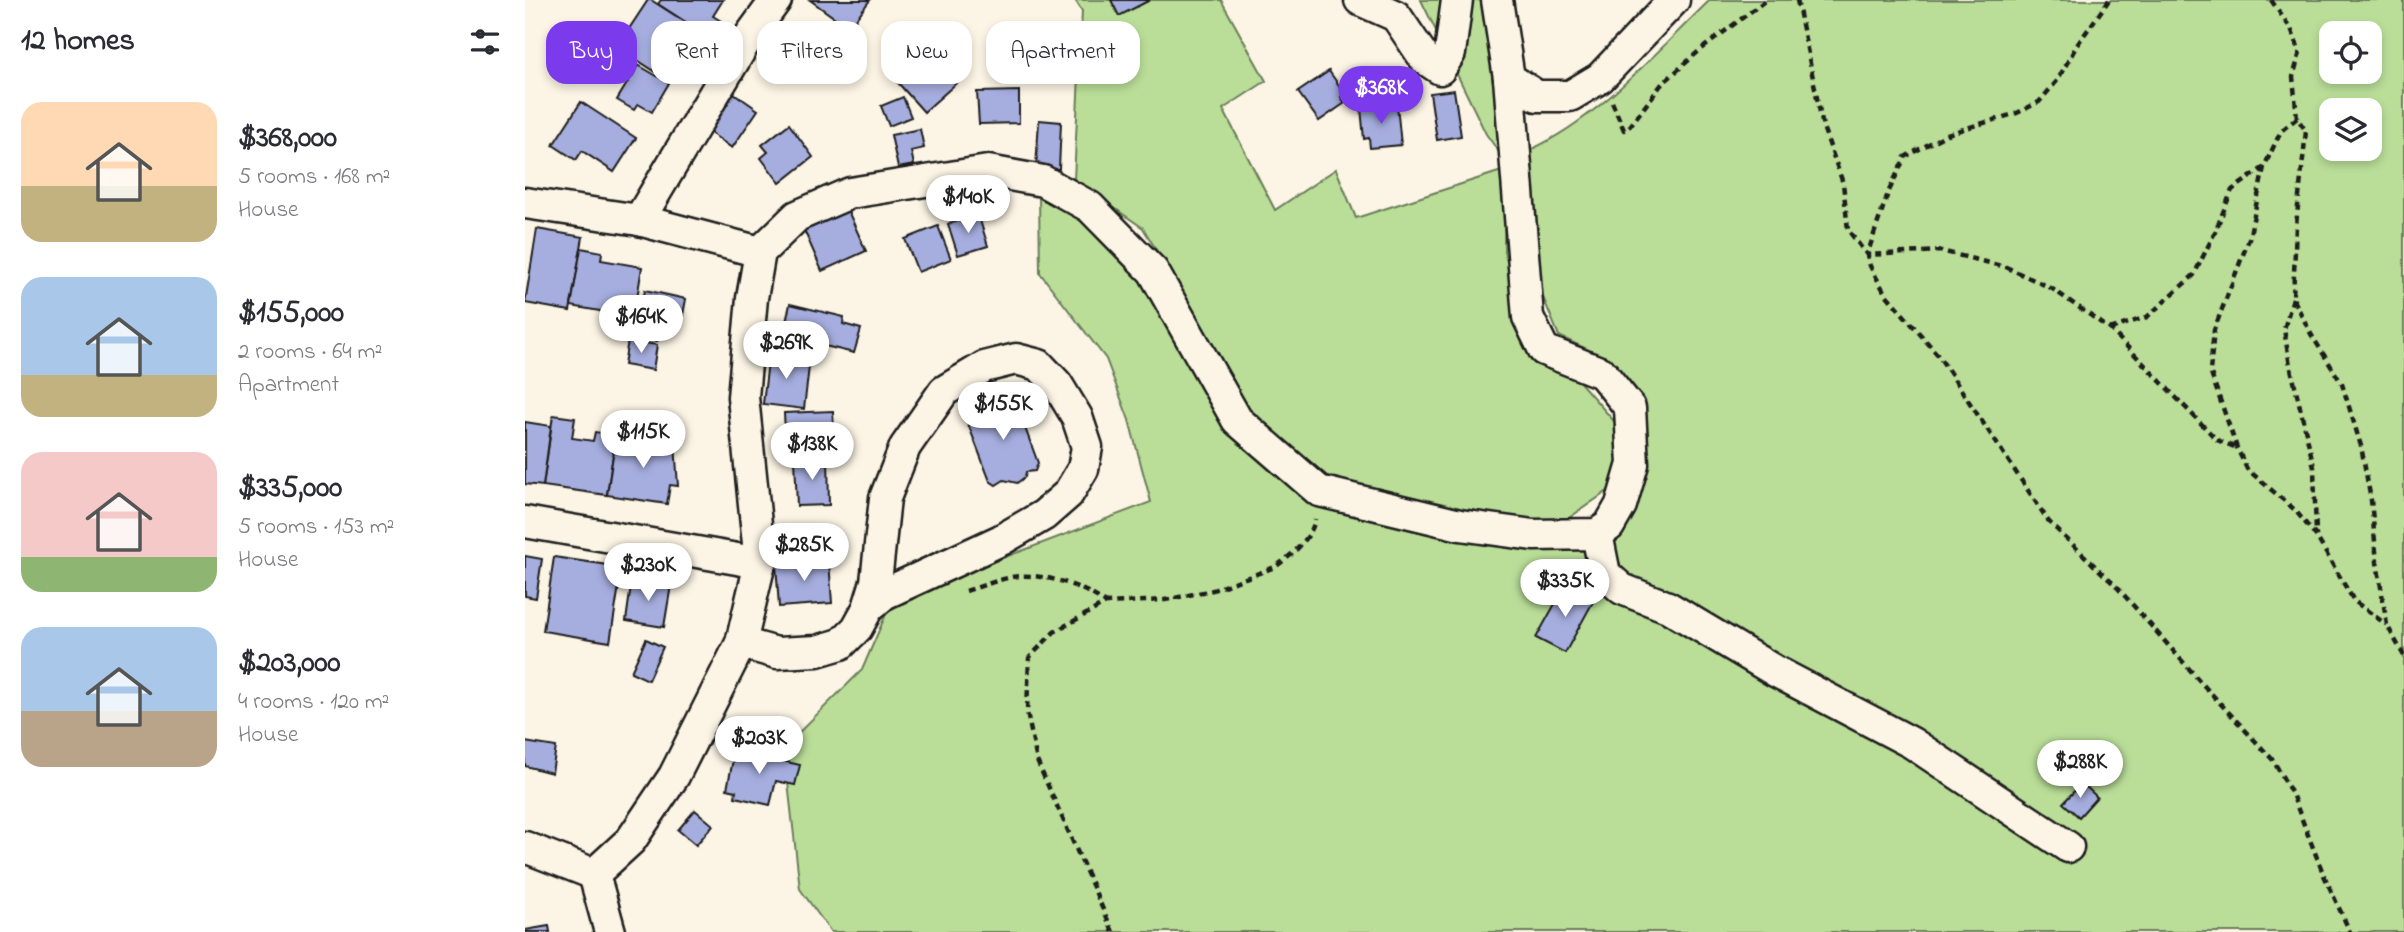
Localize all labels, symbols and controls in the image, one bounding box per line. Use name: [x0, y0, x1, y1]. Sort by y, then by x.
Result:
text: 12 homes: [21, 20, 135, 64]
chip: Buy: [546, 21, 637, 84]
chip: Rent: [651, 21, 743, 84]
chip: Filters: [757, 21, 867, 84]
chip: New: [881, 21, 972, 84]
chip: Apartment: [986, 21, 1140, 84]
map controls: [2319, 21, 2382, 161]
button: locate: [2319, 21, 2382, 84]
icon: filters: [466, 23, 504, 61]
pin: $368K: [1332, 66, 1430, 126]
text: $368K: [1354, 72, 1408, 105]
button: layers: [2319, 98, 2382, 161]
text: $368,000: [238, 117, 337, 161]
icon: home: [77, 130, 161, 214]
text: 5 rooms · 168 m²: [238, 161, 390, 194]
pin: $140K: [919, 176, 1017, 235]
text: $140K: [942, 181, 994, 214]
text: House: [238, 194, 298, 227]
text: $155,000: [238, 292, 344, 336]
pin: $164K: [592, 296, 690, 355]
text: $164K: [615, 301, 667, 334]
icon: home: [77, 305, 161, 389]
pin: $269K: [737, 322, 835, 381]
text: $269K: [759, 327, 813, 360]
text: 2 rooms · 64 m²: [238, 336, 382, 369]
text: Apartment: [238, 369, 339, 402]
pin: $155K: [954, 382, 1052, 442]
text: $155K: [974, 388, 1032, 421]
pin: $115K: [594, 410, 692, 470]
text: $115K: [617, 416, 669, 449]
pin: $138K: [763, 422, 861, 482]
text: $138K: [787, 428, 837, 461]
text: $335,000: [238, 467, 342, 511]
icon: home: [77, 480, 161, 564]
text: 5 rooms · 153 m²: [238, 511, 394, 544]
pin: $285K: [755, 524, 853, 583]
text: $285K: [775, 529, 833, 562]
text: House: [238, 544, 298, 577]
pin: $230K: [599, 544, 697, 603]
text: $230K: [620, 549, 676, 582]
pin: $335K: [1516, 560, 1614, 619]
text: $335K: [1536, 565, 1594, 598]
text: $203,000: [238, 642, 340, 686]
icon: home: [77, 655, 161, 739]
text: 4 rooms · 120 m²: [238, 686, 389, 719]
pin: $203K: [710, 716, 808, 776]
text: House: [238, 719, 298, 752]
text: $203K: [731, 722, 787, 755]
pin: $288K: [2031, 740, 2129, 800]
text: $288K: [2053, 746, 2107, 779]

